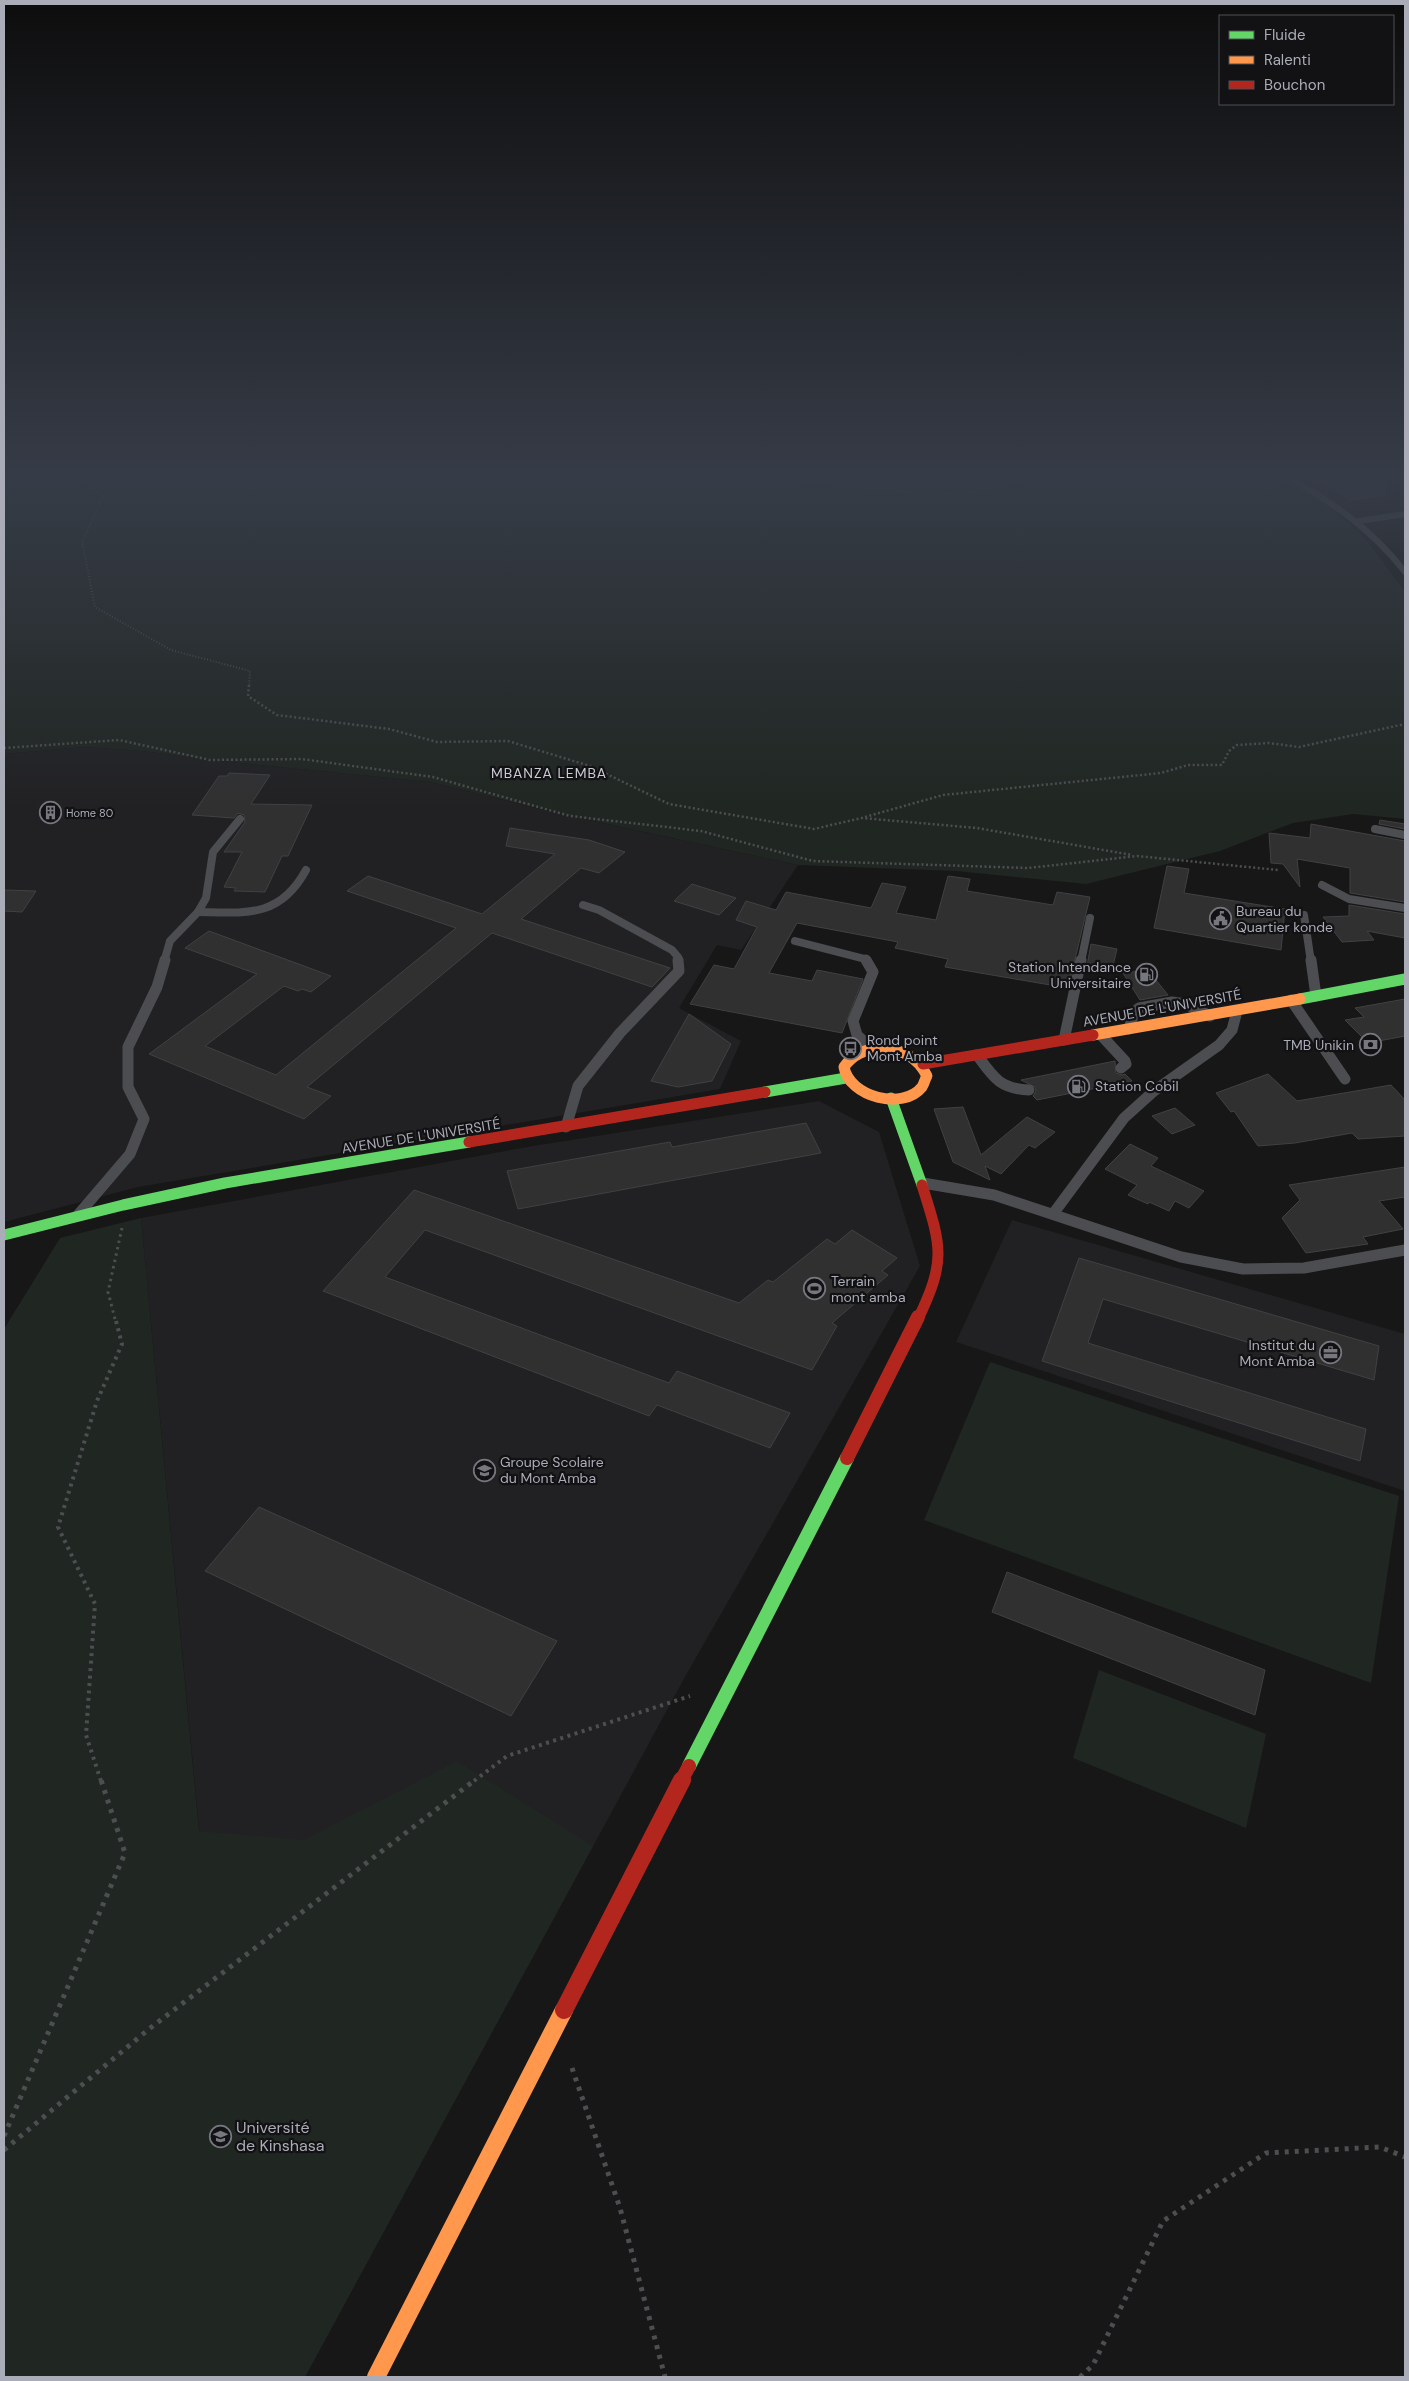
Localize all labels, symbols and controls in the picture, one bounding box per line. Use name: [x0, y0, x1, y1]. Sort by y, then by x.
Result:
legend: [1219, 15, 1394, 105]
text: Fluide: [1264, 25, 1306, 45]
text: Ralenti: [1264, 50, 1311, 70]
text: Bouchon: [1264, 75, 1325, 95]
district label: MBANZA LEMBA: [491, 764, 607, 782]
building icon: Home 80: [38, 801, 62, 825]
place label: Home 80: [66, 806, 113, 820]
place label: Bureau du Quartier konde: [1236, 902, 1333, 936]
public building icon: Bureau du Quartier konde: [1208, 907, 1232, 931]
place label: Station Intendance Universitaire: [1008, 958, 1131, 992]
fuel station icon: Station Intendance Universitaire: [1135, 963, 1159, 987]
street label: AVENUE DE L'UNIVERSITÉ: [1081, 985, 1243, 1031]
place label: Rond point Mont Amba: [867, 1031, 942, 1065]
bank icon: TMB Unikin: [1358, 1033, 1382, 1057]
bus stop icon: Rond point Mont Amba: [839, 1036, 863, 1060]
place label: TMB Unikin: [1283, 1036, 1354, 1054]
fuel station icon: Station Cobil: [1067, 1074, 1091, 1098]
place label: Station Cobil: [1095, 1077, 1179, 1095]
street label: AVENUE DE L'UNIVERSITÉ: [340, 1115, 502, 1157]
place label: Terrain mont amba: [831, 1272, 906, 1306]
sports icon: Terrain mont amba: [803, 1277, 827, 1301]
place label: Institut du Mont Amba: [1240, 1336, 1315, 1370]
office icon: Institut du Mont Amba: [1319, 1341, 1343, 1365]
place label: Groupe Scolaire du Mont Amba: [500, 1453, 604, 1487]
school or university icon: Groupe Scolaire du Mont Amba: [472, 1458, 496, 1482]
place label: Université de Kinshasa: [236, 2117, 324, 2156]
school or university icon: Université de Kinshasa: [208, 2124, 232, 2148]

